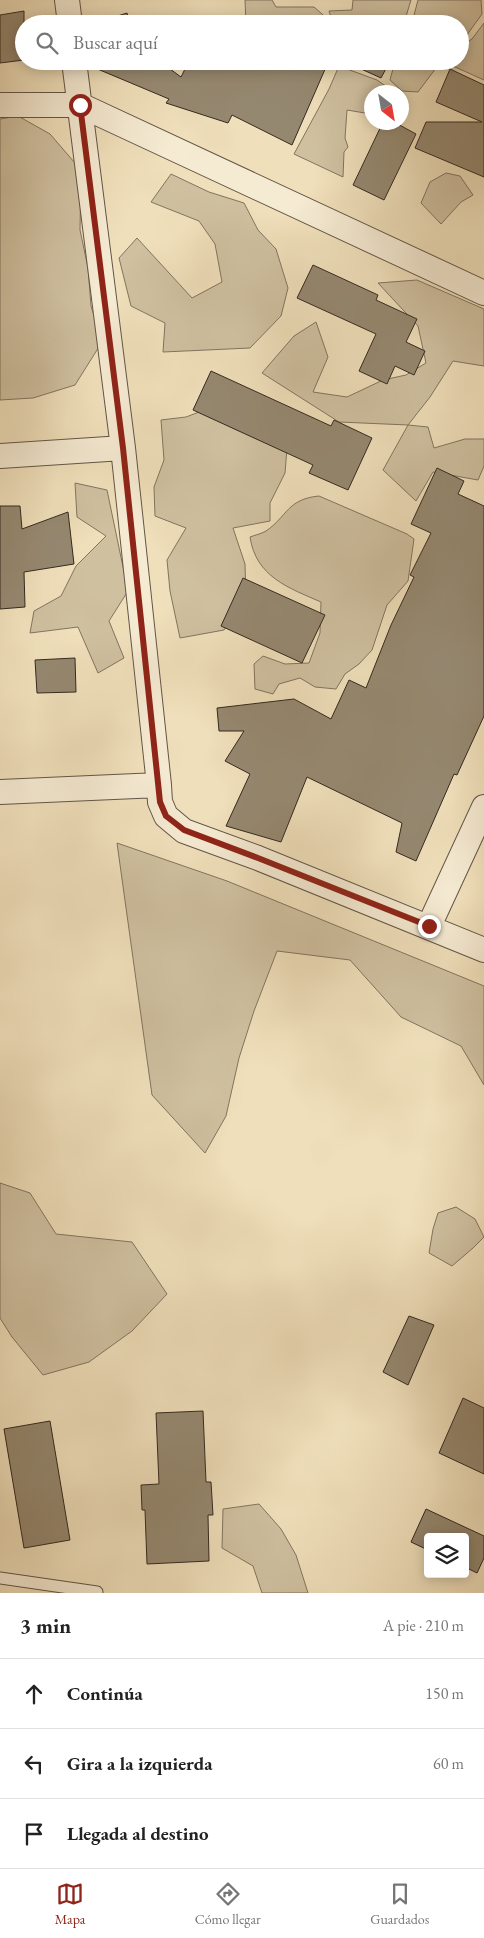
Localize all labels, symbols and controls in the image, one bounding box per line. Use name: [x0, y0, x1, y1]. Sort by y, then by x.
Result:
search box: [15, 15, 469, 70]
icon: search: [33, 29, 61, 57]
text: Buscar aquí: [73, 30, 158, 55]
north arrow: [364, 85, 409, 130]
route start: [69, 94, 92, 117]
route end: [418, 915, 441, 938]
map controls: [424, 1533, 469, 1578]
button: layers: [424, 1533, 469, 1578]
text: 3 min: [20, 1612, 71, 1639]
text: A pie · 210 m: [383, 1615, 464, 1636]
icon: ahead: [20, 1680, 48, 1708]
text: Continúa: [67, 1681, 143, 1706]
text: 150 m: [425, 1683, 464, 1704]
icon: left: [20, 1750, 48, 1778]
text: Gira a la izquierda: [67, 1751, 213, 1776]
text: 60 m: [433, 1753, 464, 1774]
icon: arrive: [20, 1820, 48, 1848]
text: Llegada al destino: [67, 1821, 209, 1846]
tab: Mapa: [55, 1880, 85, 1928]
tab: Cómo llegar: [195, 1880, 261, 1928]
tab: Guardados: [370, 1880, 429, 1928]

